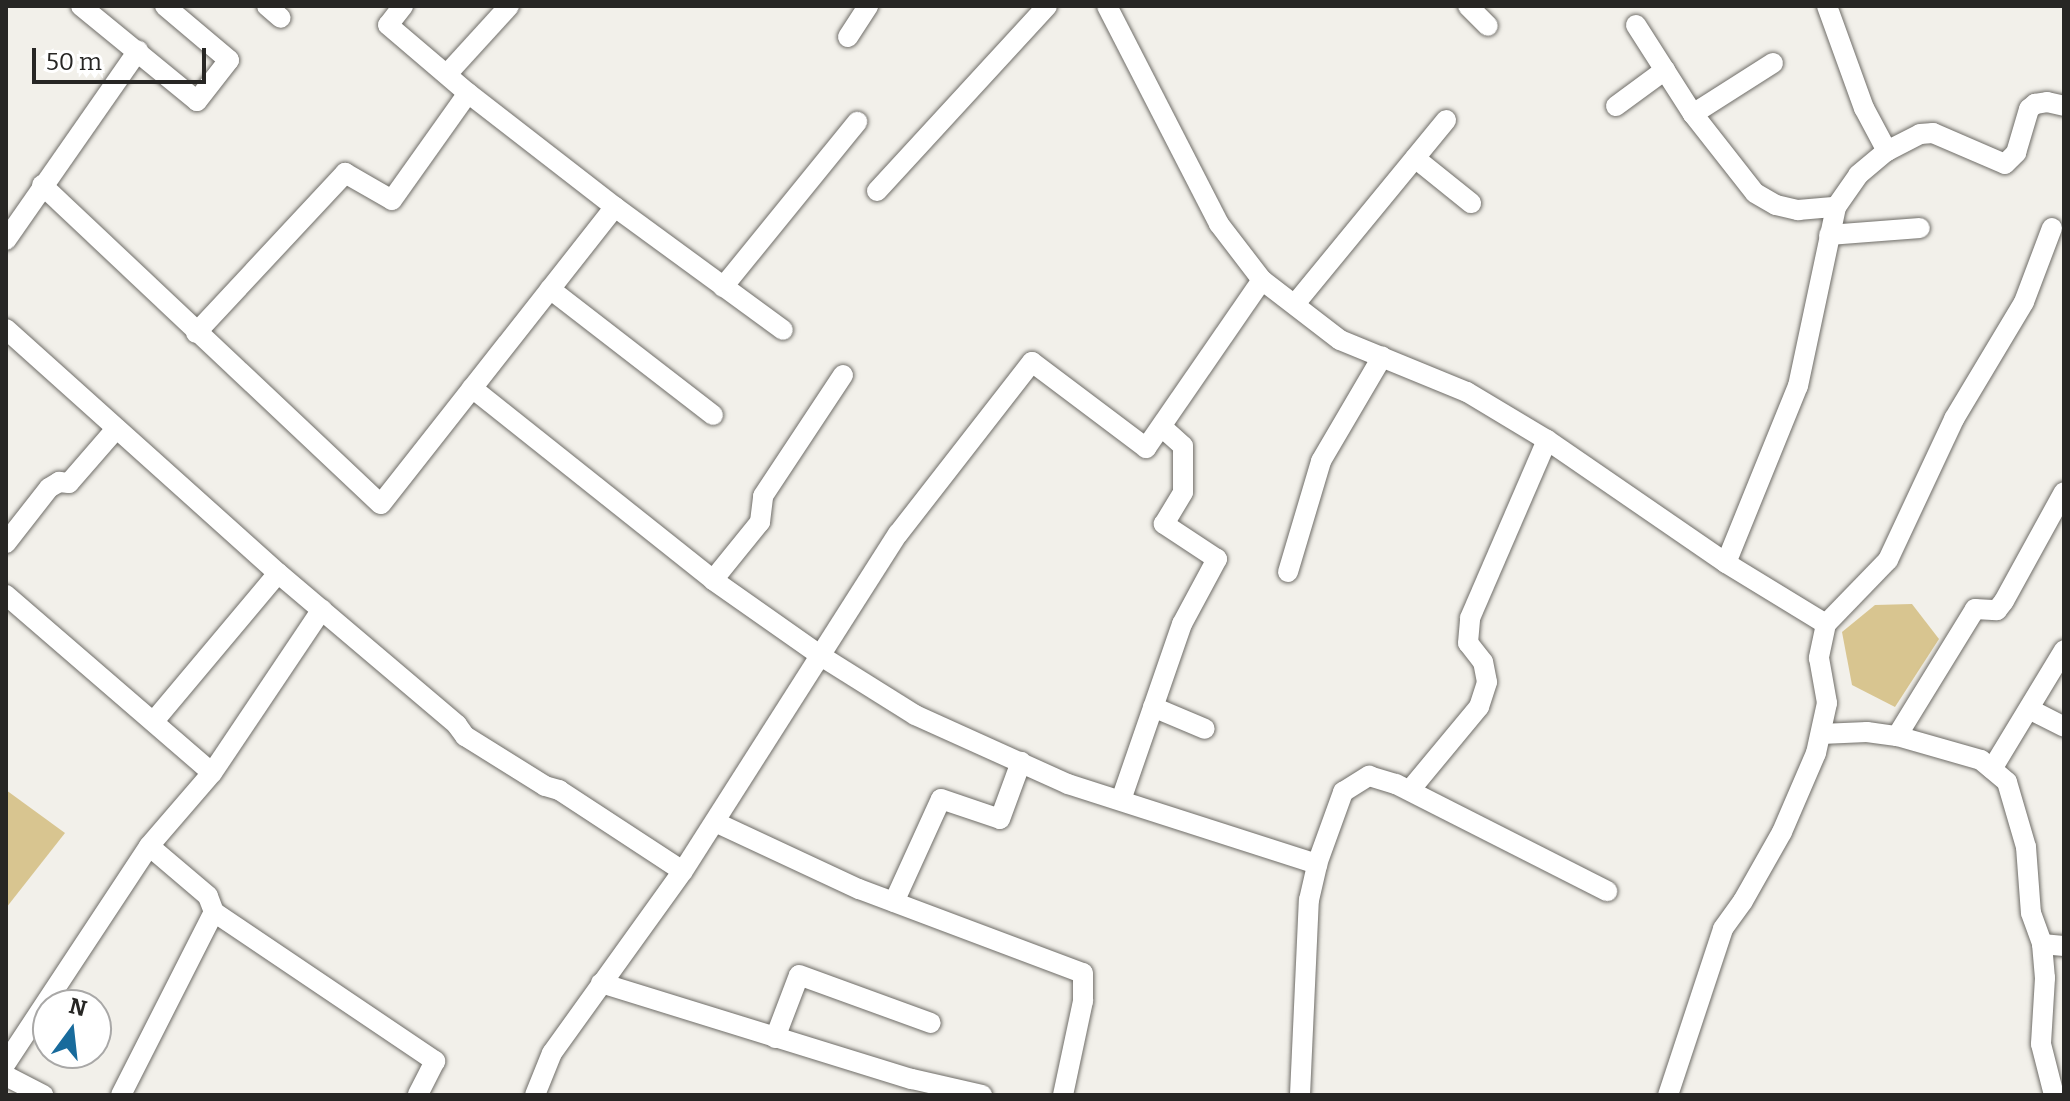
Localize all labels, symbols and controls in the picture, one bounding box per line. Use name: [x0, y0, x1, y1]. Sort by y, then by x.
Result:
scale bar: [36, 32, 210, 82]
text: 50 m: [46, 48, 102, 76]
north arrow: [32, 989, 112, 1069]
text: N: [66, 992, 90, 1023]

